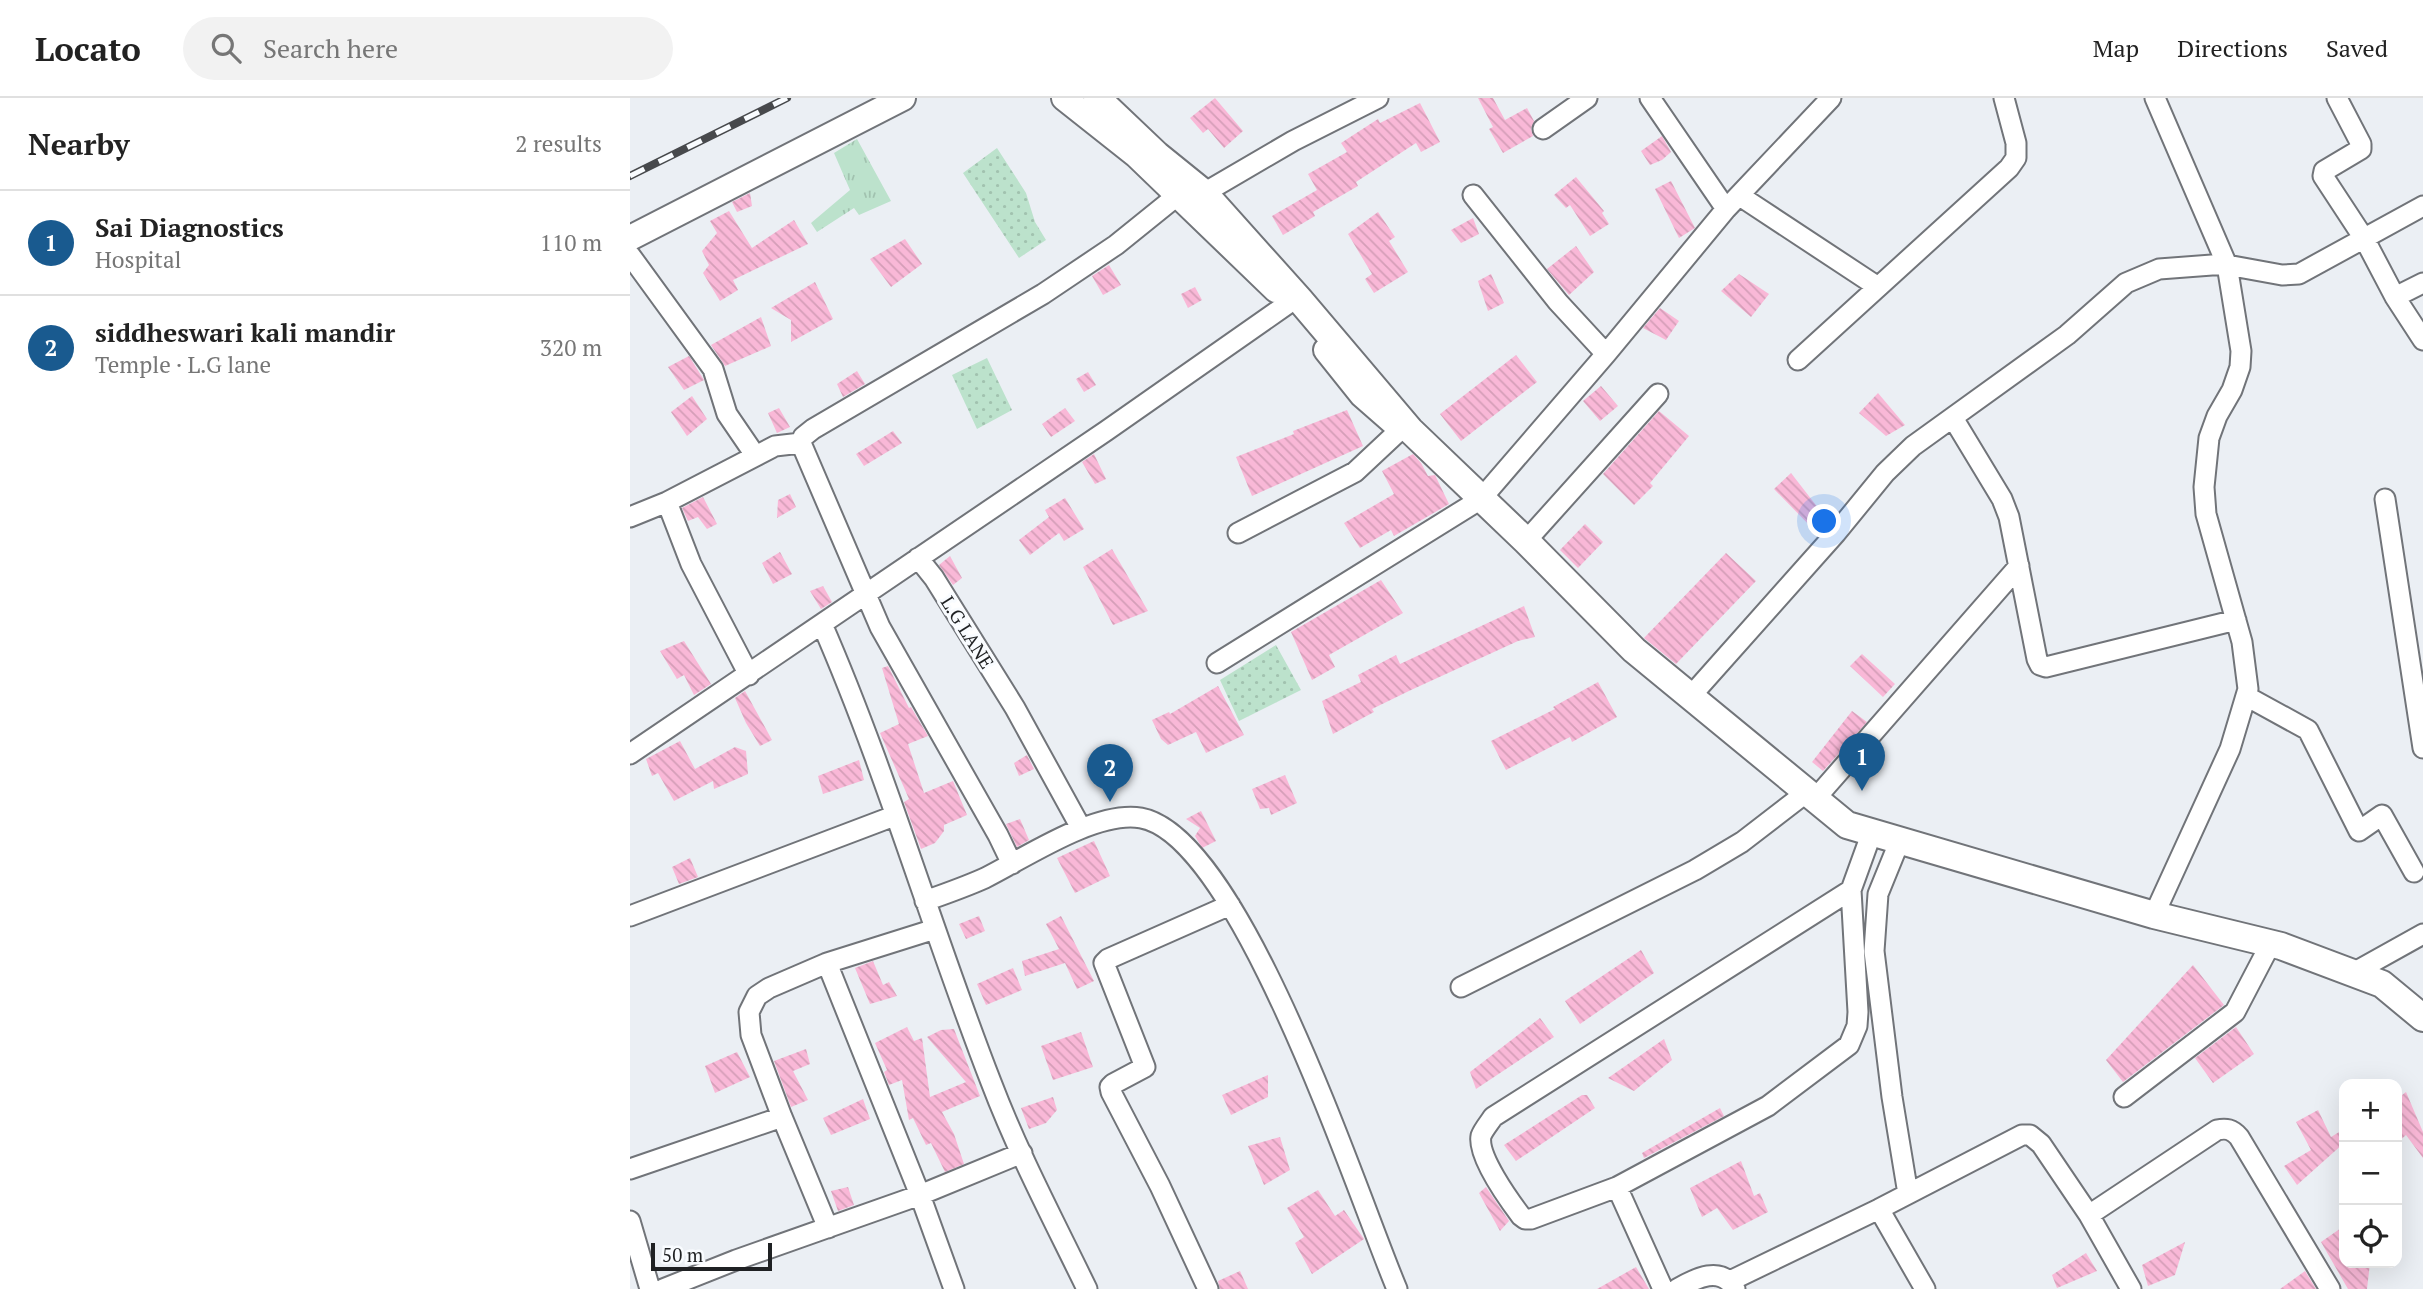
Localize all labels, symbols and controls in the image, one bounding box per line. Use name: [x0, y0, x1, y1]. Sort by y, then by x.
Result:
search box: [183, 17, 673, 80]
text: Locato: [35, 27, 141, 70]
icon: search: [207, 29, 245, 67]
text: Search here: [263, 31, 398, 65]
text: Map: [2093, 32, 2139, 64]
text: Directions: [2177, 32, 2288, 64]
text: Saved: [2326, 32, 2388, 64]
text: Nearby: [28, 124, 130, 164]
text: 2 results: [515, 128, 602, 159]
text: Sai Diagnostics: [95, 210, 284, 244]
text: 1: [45, 227, 58, 258]
text: 110 m: [540, 227, 602, 258]
text: Hospital: [95, 244, 181, 275]
text: siddheswari kali mandir: [95, 315, 395, 349]
text: 2: [45, 332, 58, 363]
text: 320 m: [540, 332, 602, 363]
text: Temple · L.G lane: [95, 349, 271, 380]
your location: [1807, 504, 1841, 538]
street label: L.G LANE: [936, 591, 1000, 673]
pin: 1: [1839, 733, 1885, 791]
pin: 2: [1087, 744, 1133, 802]
map controls: [2339, 1079, 2402, 1268]
button: +: [2339, 1079, 2402, 1142]
button: −: [2339, 1142, 2402, 1205]
button: locate: [2339, 1205, 2402, 1268]
scale bar: [651, 1240, 772, 1272]
text: 50 m: [662, 1242, 703, 1267]

